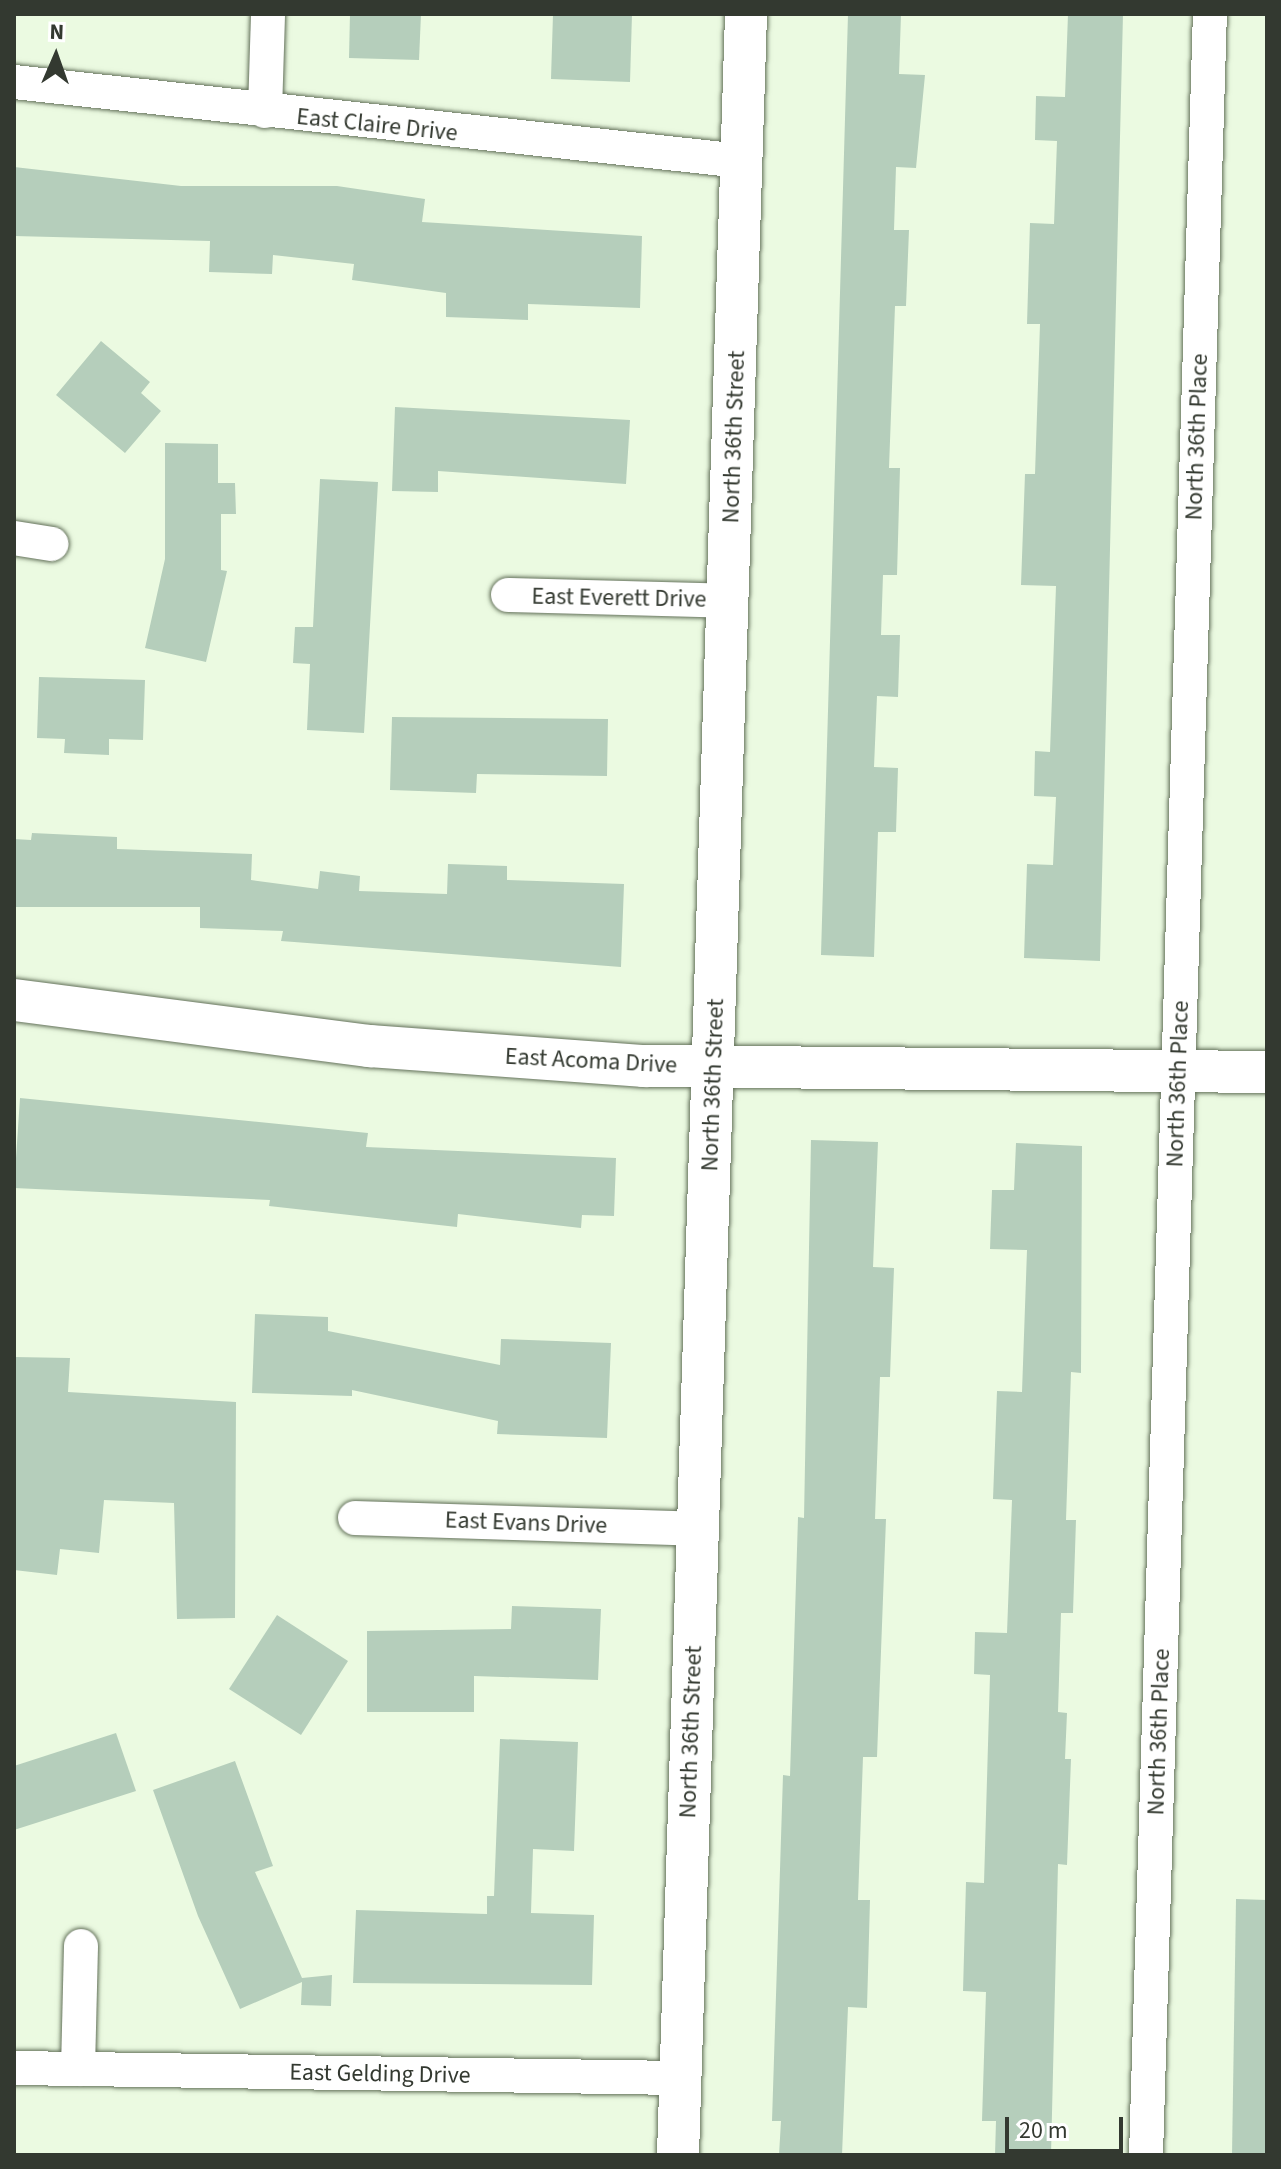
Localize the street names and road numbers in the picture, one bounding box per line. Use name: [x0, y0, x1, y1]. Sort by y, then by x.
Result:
street label: East Claire Drive: [295, 102, 459, 148]
street label: North 36th Street: [717, 350, 751, 524]
street label: North 36th Place: [1180, 353, 1214, 521]
street label: East Everett Drive: [531, 582, 707, 614]
street label: North 36th Street: [696, 998, 730, 1172]
street label: North 36th Place: [1161, 1000, 1195, 1168]
street label: East Acoma Drive: [504, 1042, 678, 1080]
street label: East Evans Drive: [444, 1506, 608, 1540]
street label: North 36th Street: [674, 1645, 708, 1819]
street label: North 36th Place: [1142, 1648, 1176, 1816]
street label: East Gelding Drive: [289, 2058, 471, 2090]

